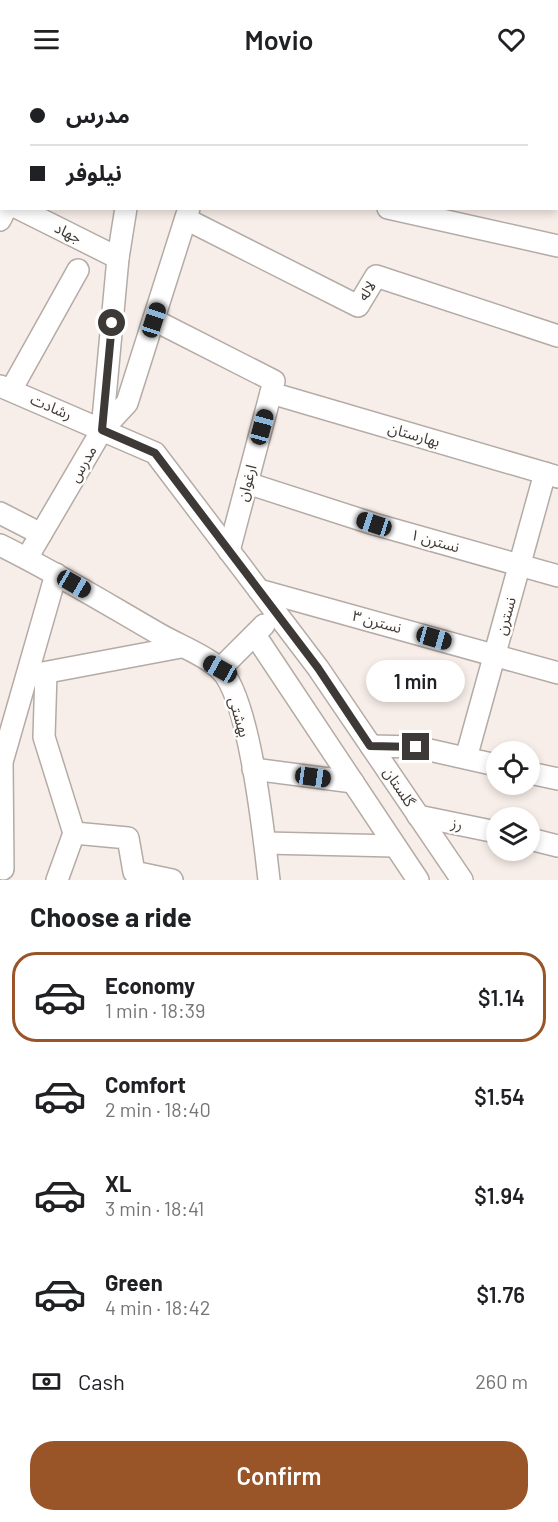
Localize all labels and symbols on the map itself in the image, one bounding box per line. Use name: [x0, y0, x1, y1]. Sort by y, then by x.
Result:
street label: جهاد: [51, 218, 85, 247]
street label: لاله: [353, 277, 379, 304]
car: [140, 300, 168, 340]
route start: [98, 309, 125, 336]
street label: رشادت: [28, 389, 75, 424]
car: [249, 407, 275, 447]
street label: بهارستان: [386, 418, 442, 451]
street label: مدرس: [65, 442, 101, 485]
street label: ارغوان: [233, 462, 261, 503]
car: [354, 510, 394, 538]
street label: نسترن ۱: [408, 524, 462, 557]
car: [54, 567, 94, 601]
street label: نسترن: [491, 595, 520, 637]
street label: نسترن ۳: [350, 606, 404, 637]
car: [414, 624, 454, 652]
car: [200, 652, 240, 686]
callout: 1 min: [366, 660, 466, 702]
street label: بهشتی: [225, 695, 254, 739]
route end: [402, 733, 429, 760]
street label: گلستان: [379, 763, 420, 811]
car: [294, 766, 332, 788]
street label: رز: [449, 813, 464, 834]

